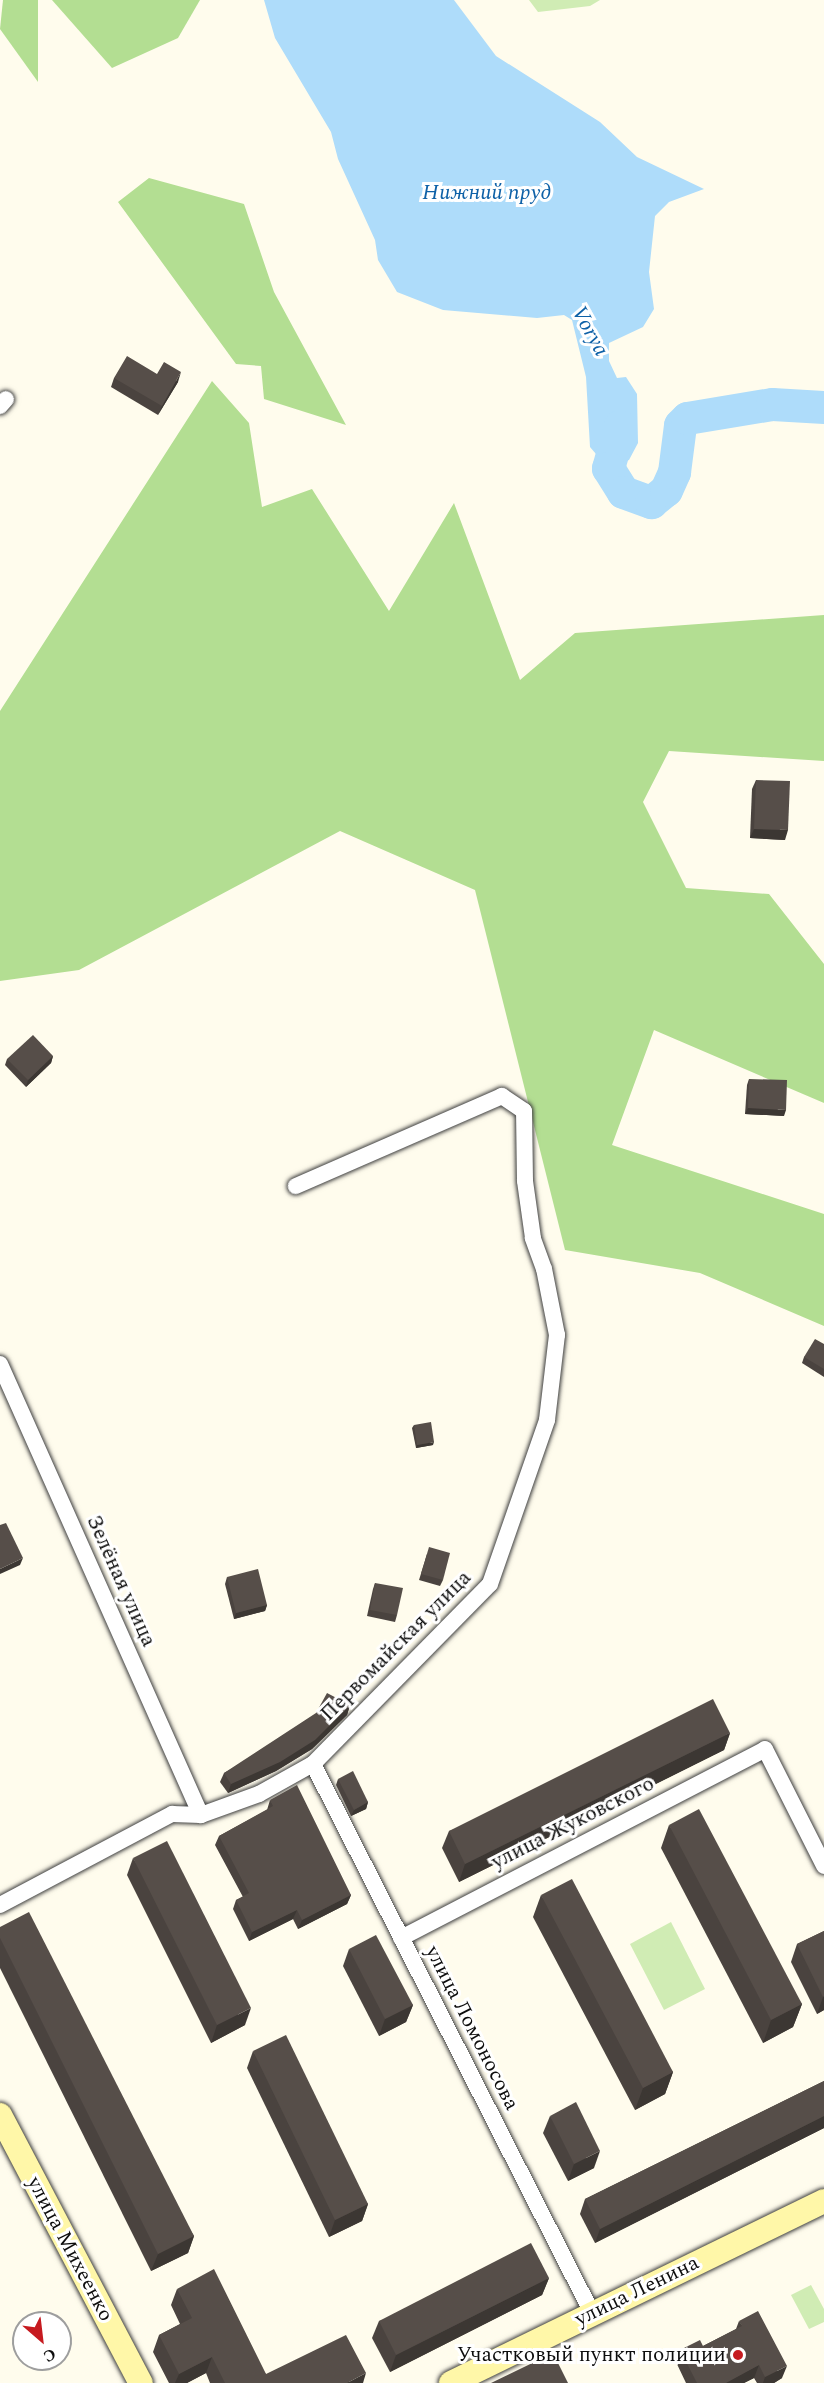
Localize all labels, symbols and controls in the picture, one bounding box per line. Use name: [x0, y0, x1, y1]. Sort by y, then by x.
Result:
water label: Нижний пруд: [422, 180, 552, 206]
water label: Vorya: [566, 301, 614, 361]
street label: Зелёная улица: [81, 1511, 161, 1651]
street label: Первомайская улица: [315, 1565, 477, 1727]
street label: улица Жуковского: [487, 1771, 659, 1875]
street label: улица Ломоносова: [420, 1942, 524, 2114]
street label: улица Михеенко: [21, 2172, 119, 2326]
street label: улица Ленина: [571, 2250, 703, 2332]
north arrow: [12, 2311, 72, 2371]
text: С: [39, 2342, 60, 2368]
place label: Участковый пункт полиции: [457, 2342, 726, 2368]
marker: Участковый пункт полиции: [731, 2348, 745, 2362]

